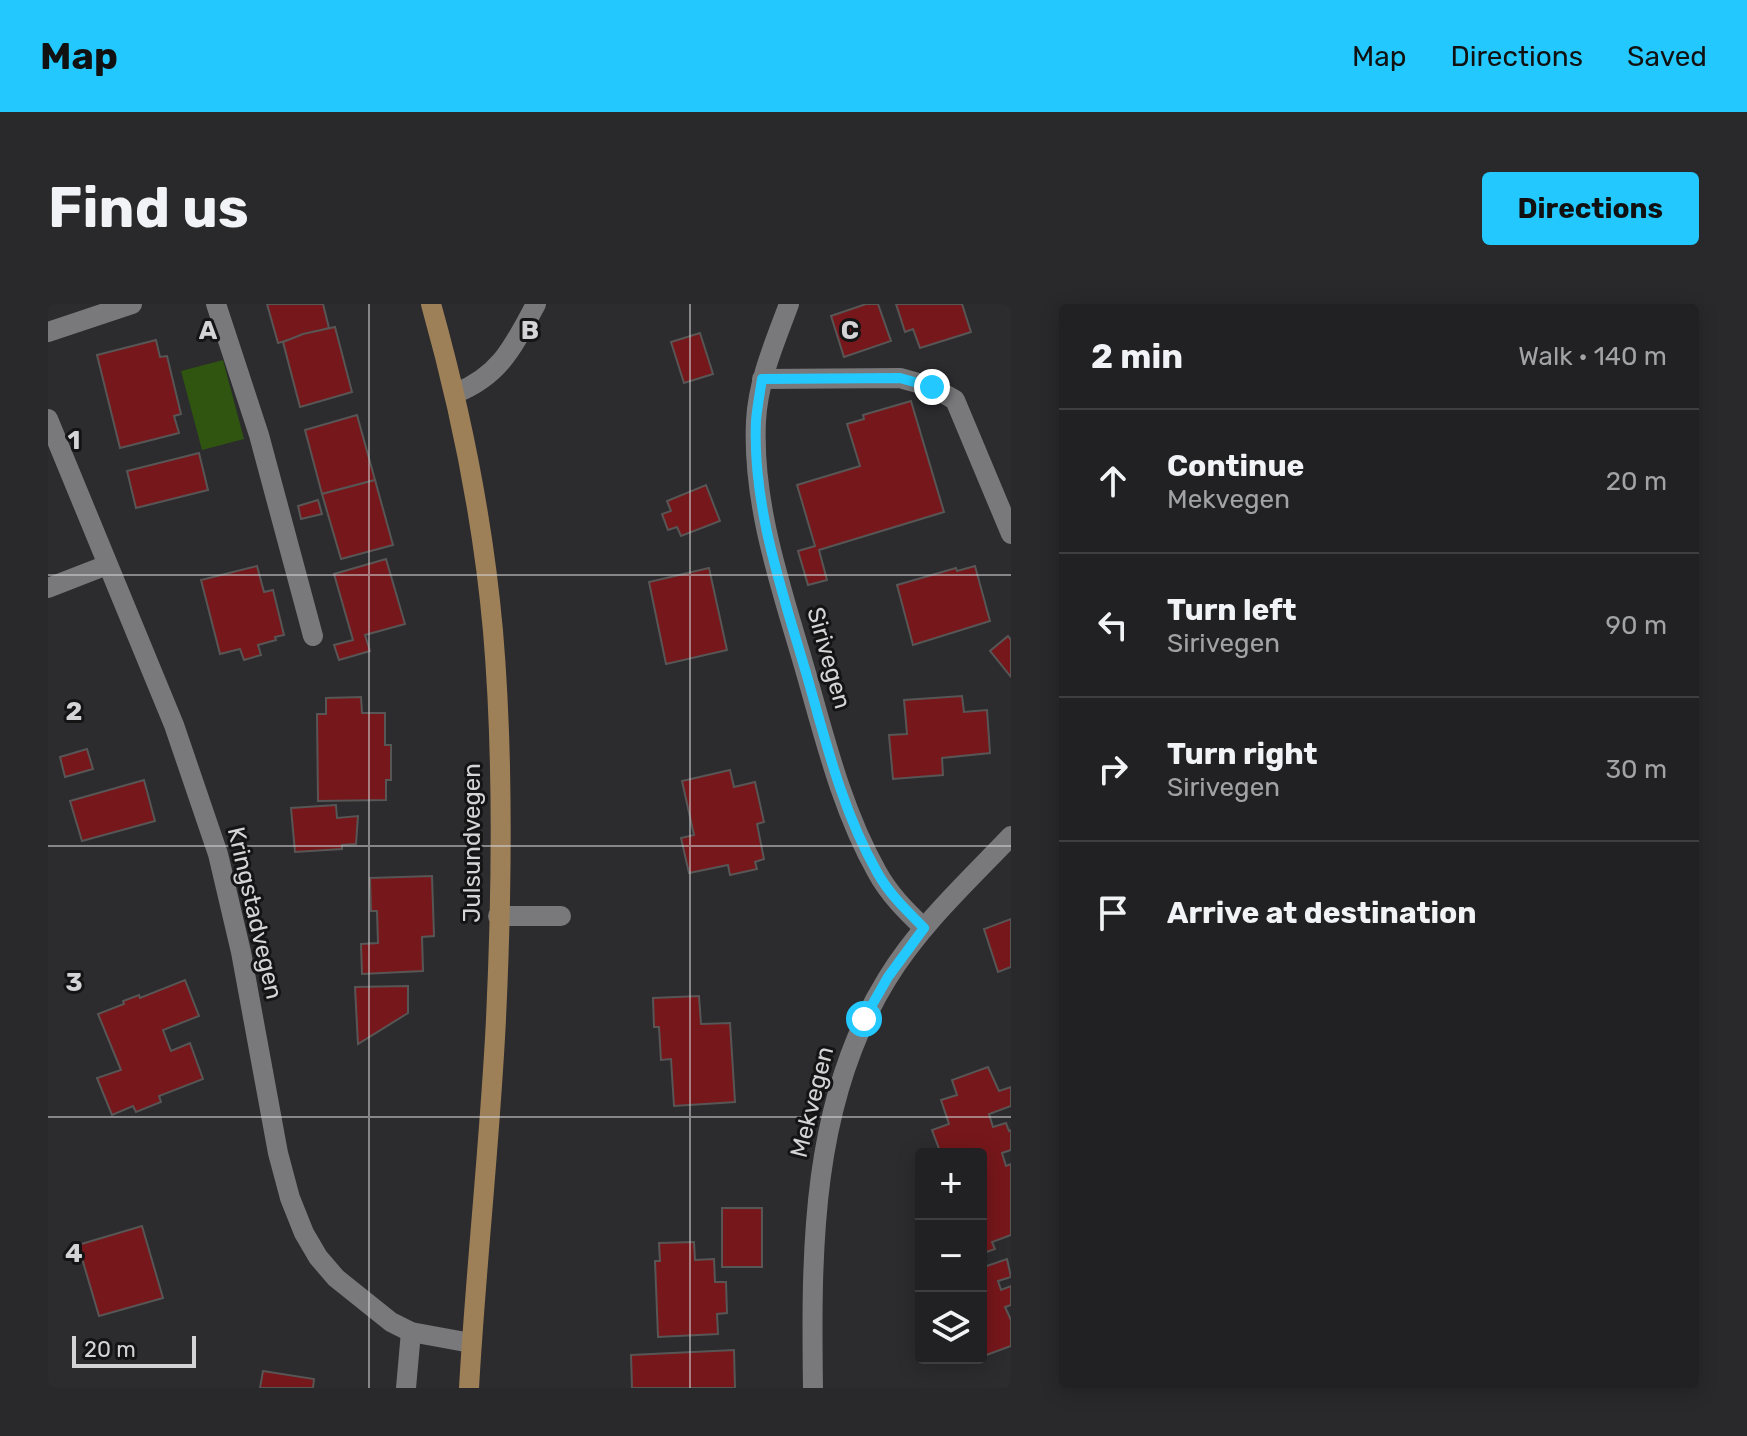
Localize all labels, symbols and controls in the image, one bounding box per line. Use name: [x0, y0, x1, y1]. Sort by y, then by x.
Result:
text: Map: [40, 33, 118, 79]
text: Map: [1352, 40, 1406, 73]
text: Directions: [1450, 40, 1583, 73]
text: Saved: [1627, 40, 1707, 73]
button: Directions: [1482, 172, 1699, 245]
text: Find us: [48, 175, 249, 241]
text: A: [199, 315, 218, 346]
text: B: [521, 315, 539, 346]
text: C: [841, 315, 859, 346]
text: 2 min: [1091, 336, 1183, 377]
text: Walk · 140 m: [1518, 341, 1667, 372]
route end: [914, 369, 950, 405]
text: 1: [68, 425, 80, 456]
text: Continue: [1167, 448, 1304, 484]
icon: ahead: [1091, 459, 1135, 503]
text: 20 m: [1606, 466, 1667, 497]
text: Mekvegen: [1167, 484, 1290, 515]
text: Turn left: [1167, 592, 1297, 628]
icon: left: [1091, 603, 1135, 647]
street label: Sirivegen: [801, 604, 857, 712]
text: 90 m: [1606, 610, 1667, 641]
text: Sirivegen: [1167, 628, 1280, 659]
text: 2: [66, 696, 82, 727]
text: Turn right: [1167, 736, 1318, 772]
icon: right: [1091, 747, 1135, 791]
text: 30 m: [1605, 754, 1667, 785]
street label: Julsundvegen: [458, 763, 486, 923]
text: Sirivegen: [1167, 772, 1280, 803]
street label: Kringstadvegen: [222, 824, 288, 1002]
icon: arrive: [1091, 891, 1135, 935]
text: Arrive at destination: [1167, 895, 1477, 931]
text: 3: [65, 967, 83, 998]
route start: [846, 1001, 882, 1037]
street label: Mekvegen: [785, 1044, 839, 1160]
map controls: [915, 1148, 987, 1364]
button: +: [915, 1148, 987, 1220]
button: −: [915, 1220, 987, 1292]
text: 4: [65, 1238, 83, 1269]
button: layers: [915, 1292, 987, 1364]
scale bar: [72, 1332, 196, 1368]
text: 20 m: [84, 1336, 136, 1363]

